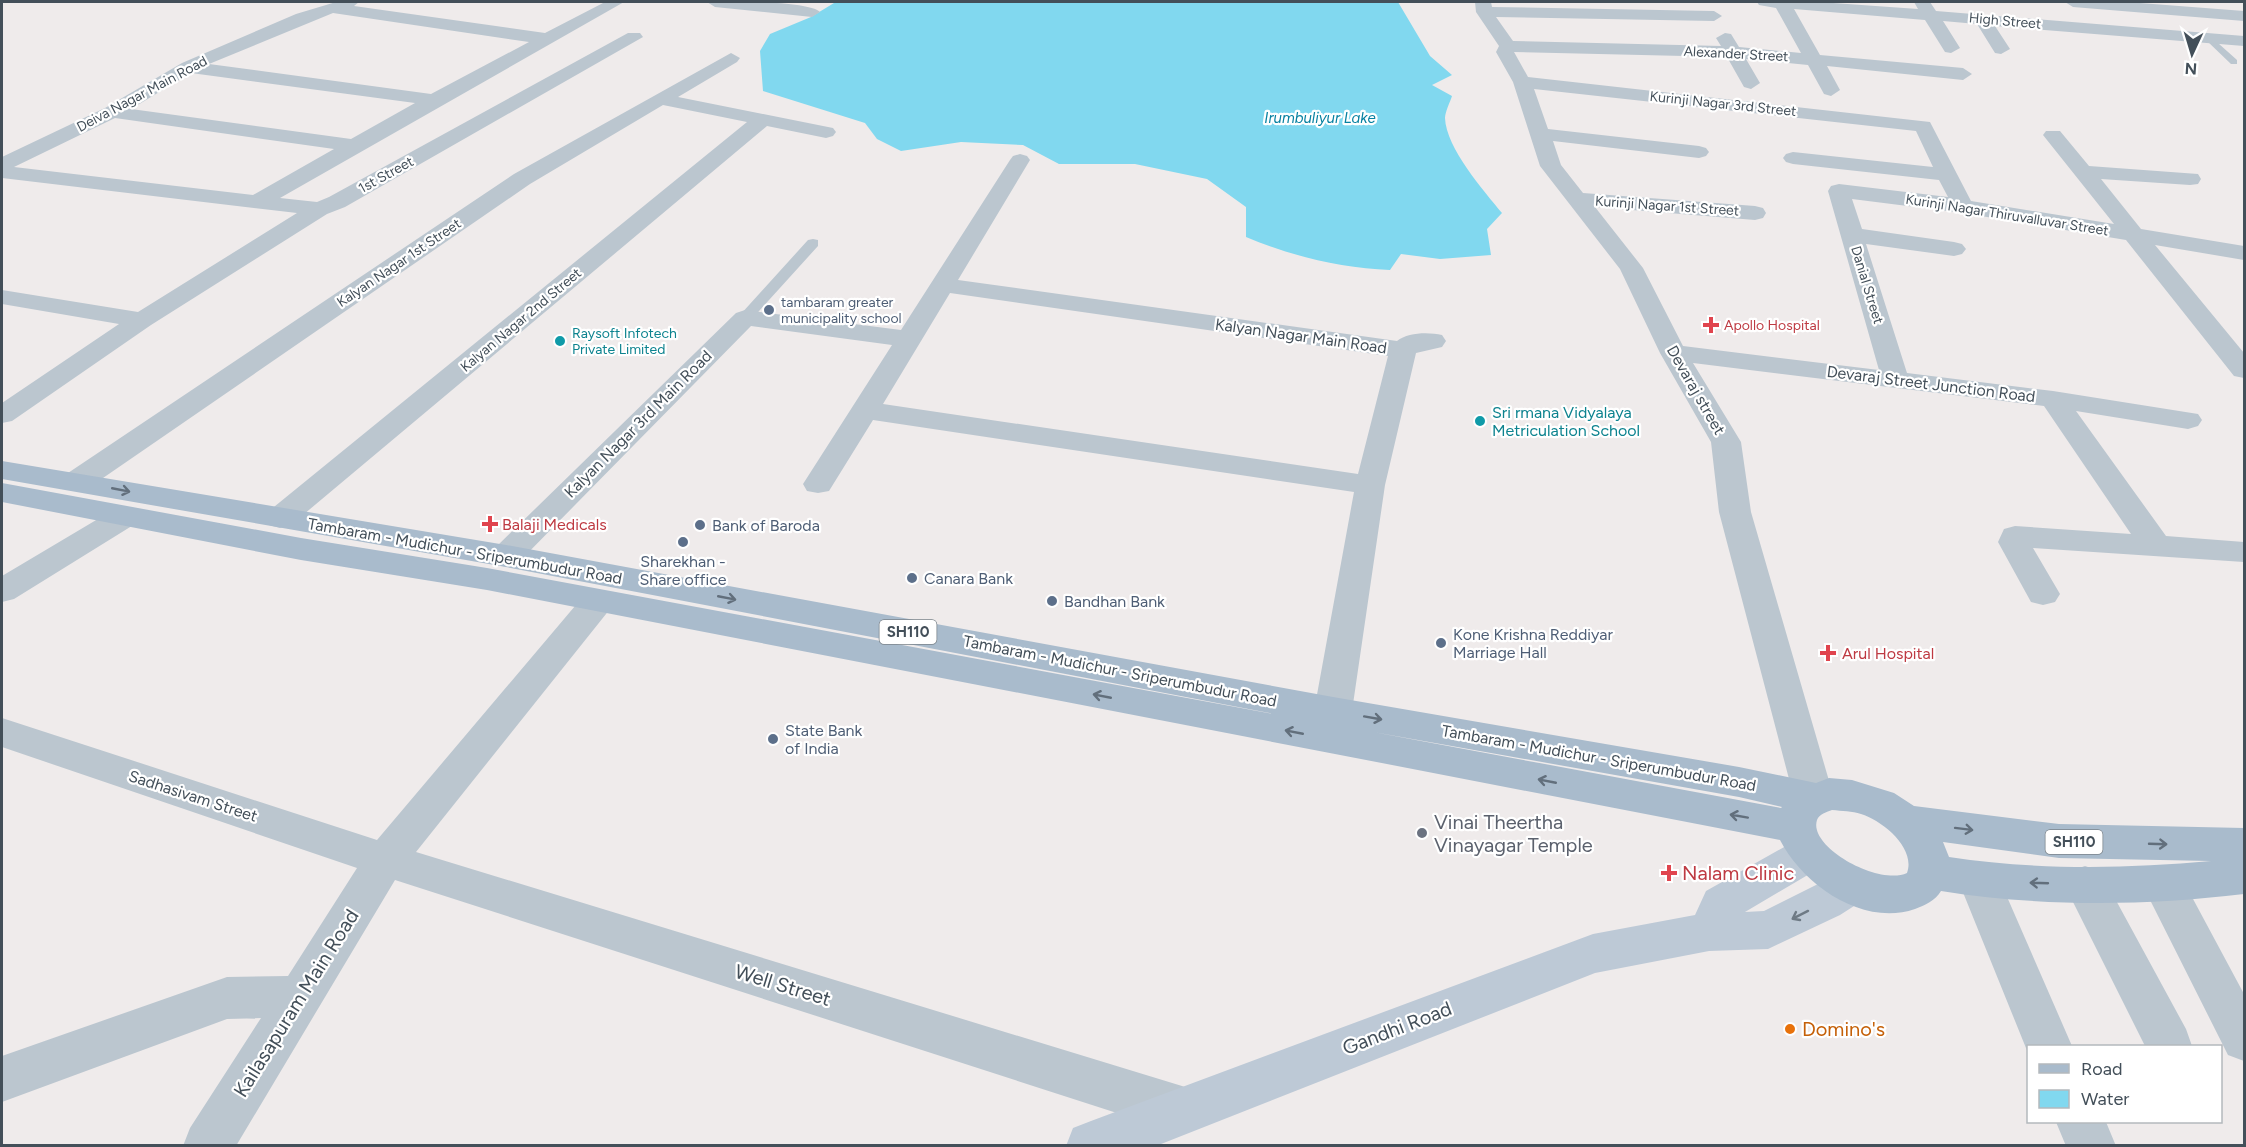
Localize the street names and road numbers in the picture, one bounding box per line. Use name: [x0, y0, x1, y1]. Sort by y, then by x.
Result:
street label: High Street: [1968, 9, 2042, 33]
street label: Alexander Street: [1683, 43, 1789, 65]
street label: Deiva Nagar Main Road: [74, 52, 210, 136]
street label: Kurinji Nagar 3rd Street: [1649, 88, 1797, 120]
street label: 1st Street: [356, 153, 416, 197]
street label: Kurinji Nagar Thiruvalluvar Street: [1904, 191, 2110, 239]
street label: Kurinji Nagar 1st Street: [1594, 192, 1740, 220]
street label: Kalyan Nagar 1st Street: [334, 215, 464, 311]
street label: Danial Street: [1847, 244, 1887, 326]
street label: Kalyan Nagar 2nd Street: [457, 265, 585, 375]
street label: Kalyan Nagar Main Road: [1214, 315, 1388, 357]
street label: Devaraj street: [1663, 342, 1729, 438]
street label: Kalyan Nagar 3rd Main Road: [560, 346, 716, 502]
street label: Devaraj Street Junction Road: [1826, 362, 2036, 406]
street label: Tambaram - Mudichur - Sriperumbudur Road: [306, 514, 624, 588]
road number: SH110: [880, 620, 936, 644]
street label: Tambaram - Mudichur - Sriperumbudur Road: [962, 631, 1278, 711]
street label: Tambaram - Mudichur - Sriperumbudur Road: [1440, 721, 1758, 795]
street label: Sadhasivam Street: [126, 766, 260, 826]
road number: SH110: [2046, 830, 2102, 854]
street label: Kailasapuram Main Road: [228, 905, 364, 1101]
street label: Well Street: [732, 959, 834, 1011]
street label: Gandhi Road: [1339, 996, 1455, 1060]

